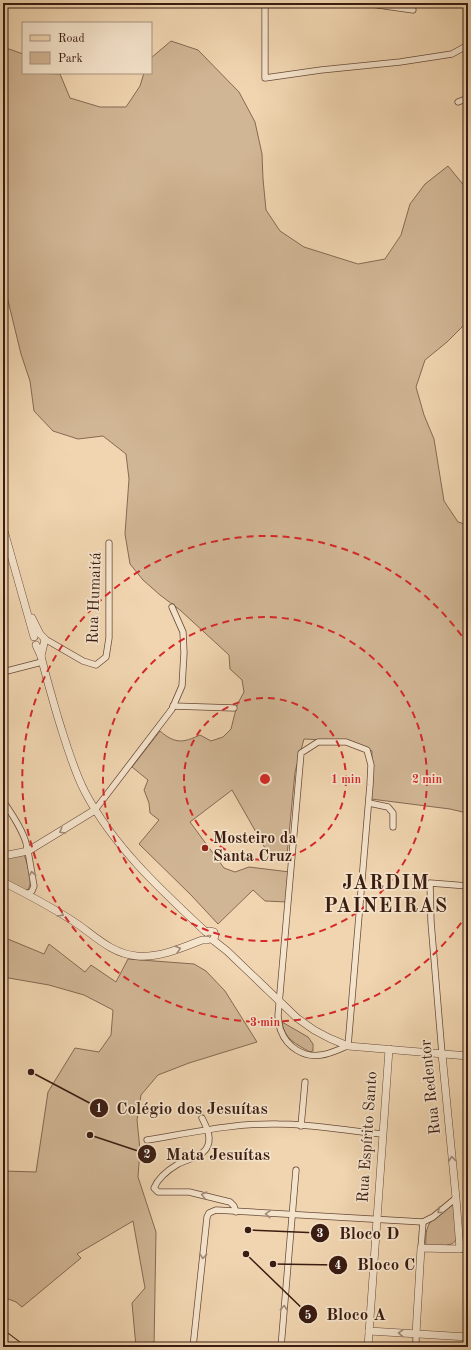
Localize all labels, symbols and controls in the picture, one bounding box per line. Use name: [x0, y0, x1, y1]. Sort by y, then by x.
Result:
legend: [22, 22, 152, 74]
text: Road: [58, 33, 85, 45]
text: Park: [58, 53, 83, 65]
street label: Rua Humaitá: [85, 552, 105, 644]
centre of rings: [258, 772, 272, 786]
text: 1 min: [331, 774, 361, 786]
text: 2 min: [412, 774, 442, 786]
one-way arrow: [59, 826, 66, 833]
place label: Mosteiro da Santa Cruz: [213, 831, 297, 865]
marker: Mosteiro da Santa Cruz: [200, 843, 210, 853]
one-way arrow: [28, 871, 37, 877]
district label: JARDIM PAINEIRAS: [324, 874, 448, 917]
one-way arrow: [57, 909, 64, 916]
one-way arrow: [174, 945, 181, 954]
text: 3 min: [250, 1017, 280, 1029]
street label: Rua Redentor: [418, 1038, 444, 1135]
street label: Rua Espírito Santo: [355, 1071, 381, 1203]
callout: Colégio dos Jesuítas: [89, 1093, 276, 1122]
text: Colégio dos Jesuítas: [116, 1101, 268, 1118]
text: 1: [96, 1103, 102, 1115]
callout: Mata Jesuítas: [137, 1140, 278, 1169]
text: Mata Jesuítas: [166, 1147, 270, 1164]
text: 2: [144, 1149, 151, 1161]
one-way arrow: [448, 1156, 457, 1162]
one-way arrow: [201, 1192, 207, 1200]
one-way arrow: [438, 1206, 445, 1213]
one-way arrow: [265, 1209, 271, 1218]
callout: Bloco D: [310, 1219, 407, 1248]
text: Bloco D: [339, 1226, 399, 1243]
text: 3: [317, 1228, 324, 1240]
callout: Bloco C: [328, 1250, 423, 1279]
one-way arrow: [199, 1253, 208, 1259]
text: Bloco C: [357, 1257, 415, 1274]
text: 4: [335, 1260, 342, 1272]
callout: Bloco A: [298, 1300, 394, 1329]
one-way arrow: [280, 1305, 289, 1311]
text: Bloco A: [326, 1307, 386, 1324]
text: 5: [305, 1309, 312, 1322]
one-way arrow: [398, 1329, 404, 1338]

